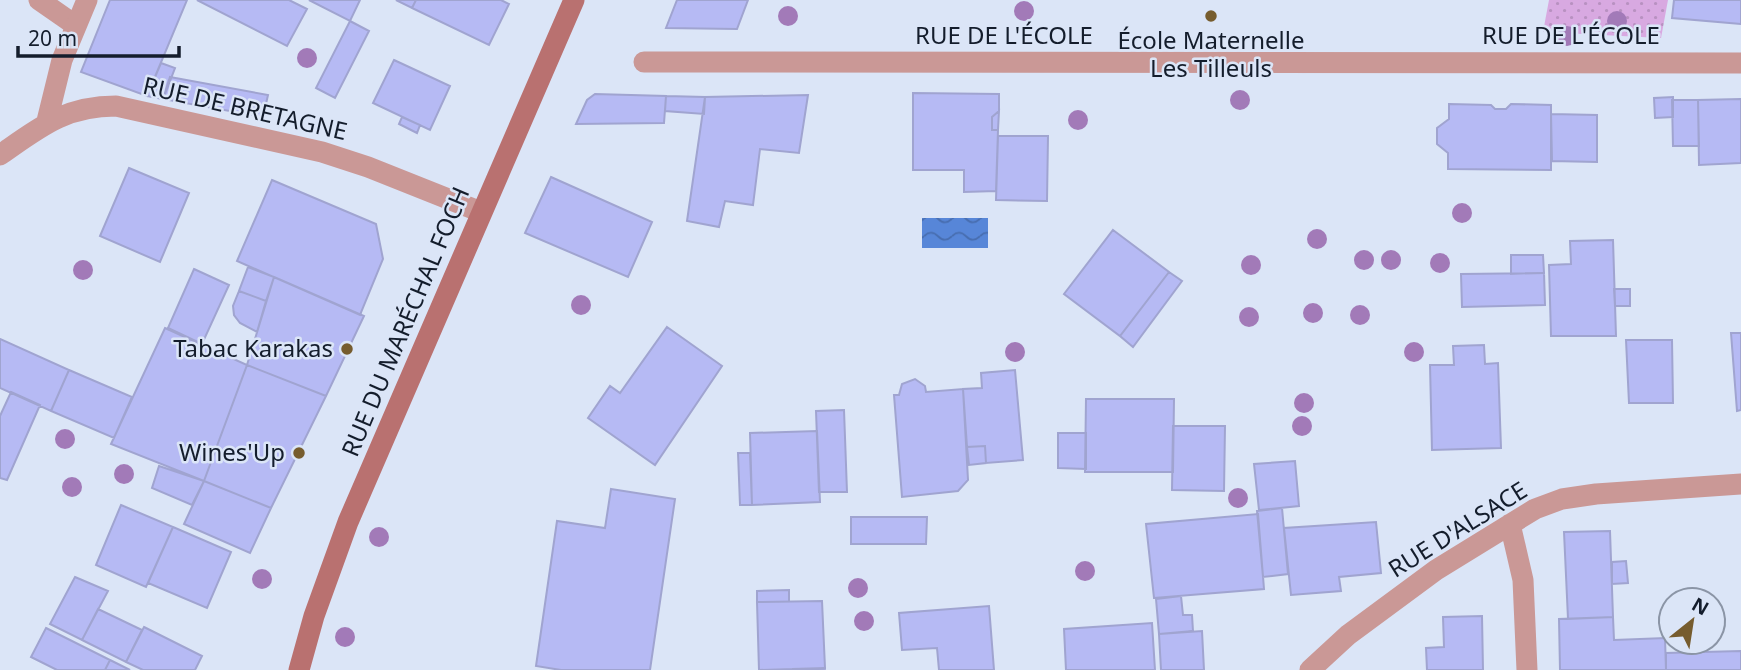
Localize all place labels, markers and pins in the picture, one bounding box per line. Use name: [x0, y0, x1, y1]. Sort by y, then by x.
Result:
marker: École Maternelle Les Tilleuls: [1203, 8, 1219, 24]
place label: École Maternelle Les Tilleuls: [1118, 23, 1304, 84]
place label: Tabac Karakas: [173, 331, 333, 364]
marker: Tabac Karakas: [339, 341, 355, 357]
place label: Wines'Up: [179, 435, 285, 468]
marker: Wines'Up: [291, 445, 307, 461]

